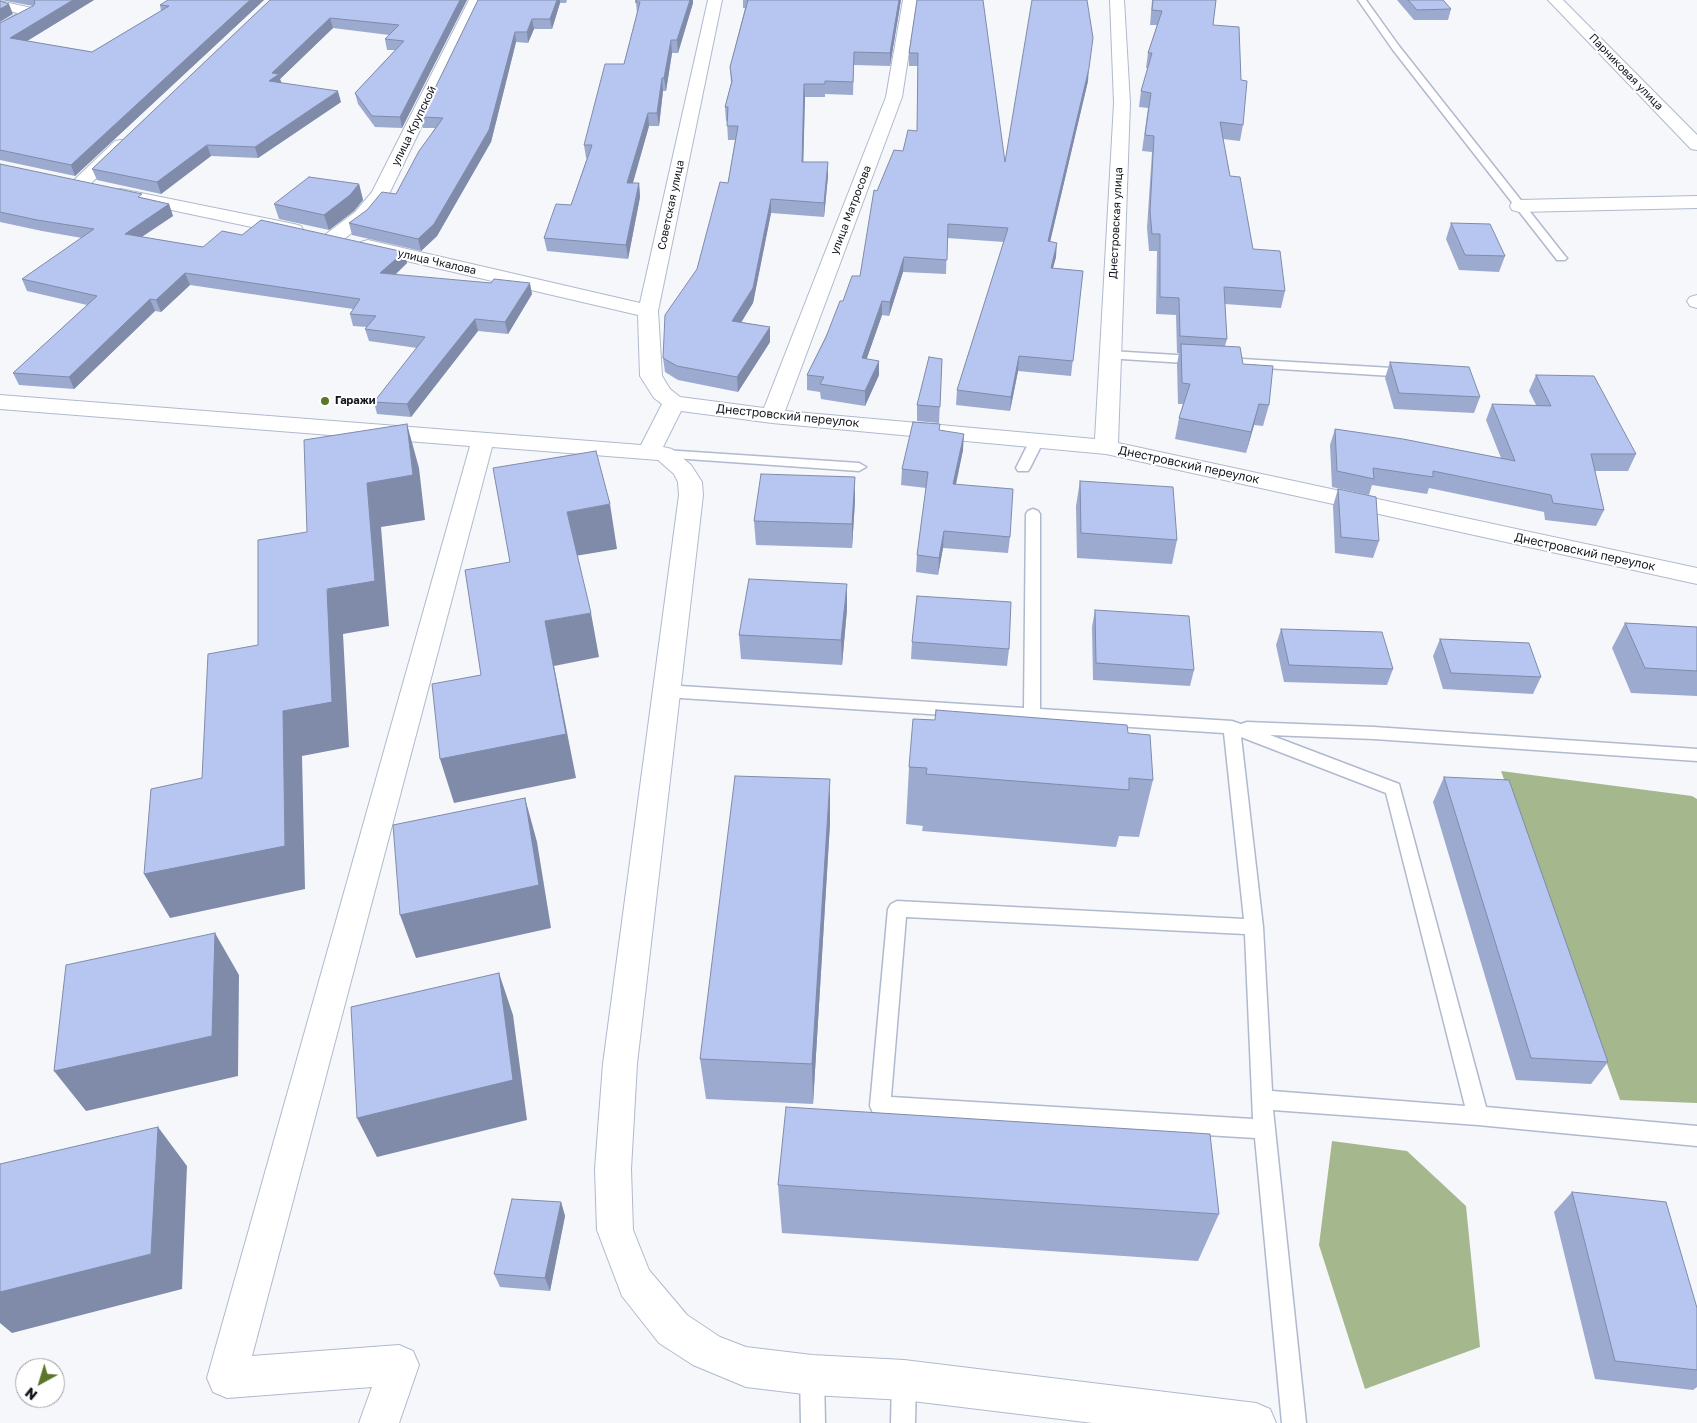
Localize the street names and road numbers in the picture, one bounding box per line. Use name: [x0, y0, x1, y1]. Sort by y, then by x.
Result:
street label: Парниковая улица: [1586, 31, 1666, 113]
street label: улица Крупской: [389, 84, 439, 168]
street label: Советская улица: [655, 159, 687, 251]
street label: улица Матросова: [828, 164, 874, 256]
street label: Днестровская улица: [1106, 167, 1126, 279]
street label: улица Чкалова: [396, 247, 478, 277]
street label: Днестровский переулок: [716, 401, 860, 431]
street label: Днестровский переулок: [1117, 443, 1261, 487]
street label: Днестровский переулок: [1513, 530, 1657, 574]

